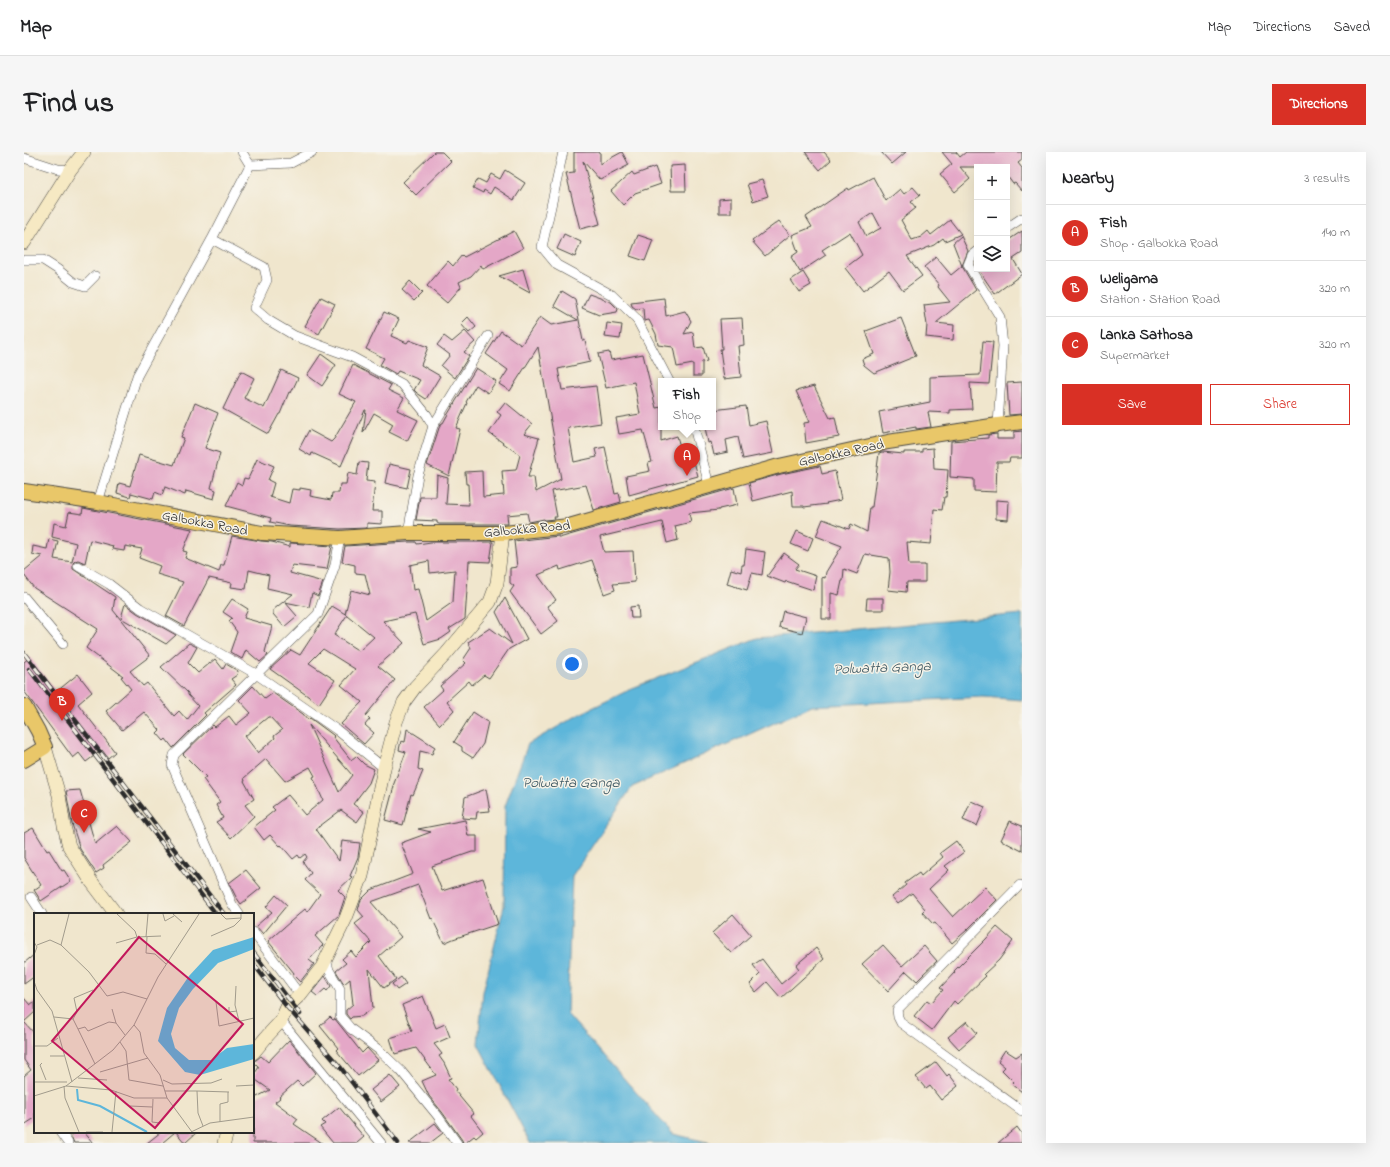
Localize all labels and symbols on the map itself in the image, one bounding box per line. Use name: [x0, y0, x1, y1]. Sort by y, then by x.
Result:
street label: Galbokka Road: [797, 434, 886, 473]
pin: A: [674, 443, 700, 476]
street label: Galbokka Road: [160, 505, 249, 542]
street label: Galbokka Road: [483, 515, 571, 544]
your location: [562, 654, 582, 674]
water label: Polwatta Ganga: [833, 655, 932, 682]
pin: B: [49, 688, 75, 721]
water label: Polwatta Ganga: [522, 772, 621, 795]
pin: C: [71, 800, 97, 833]
inset map: [34, 913, 254, 1133]

